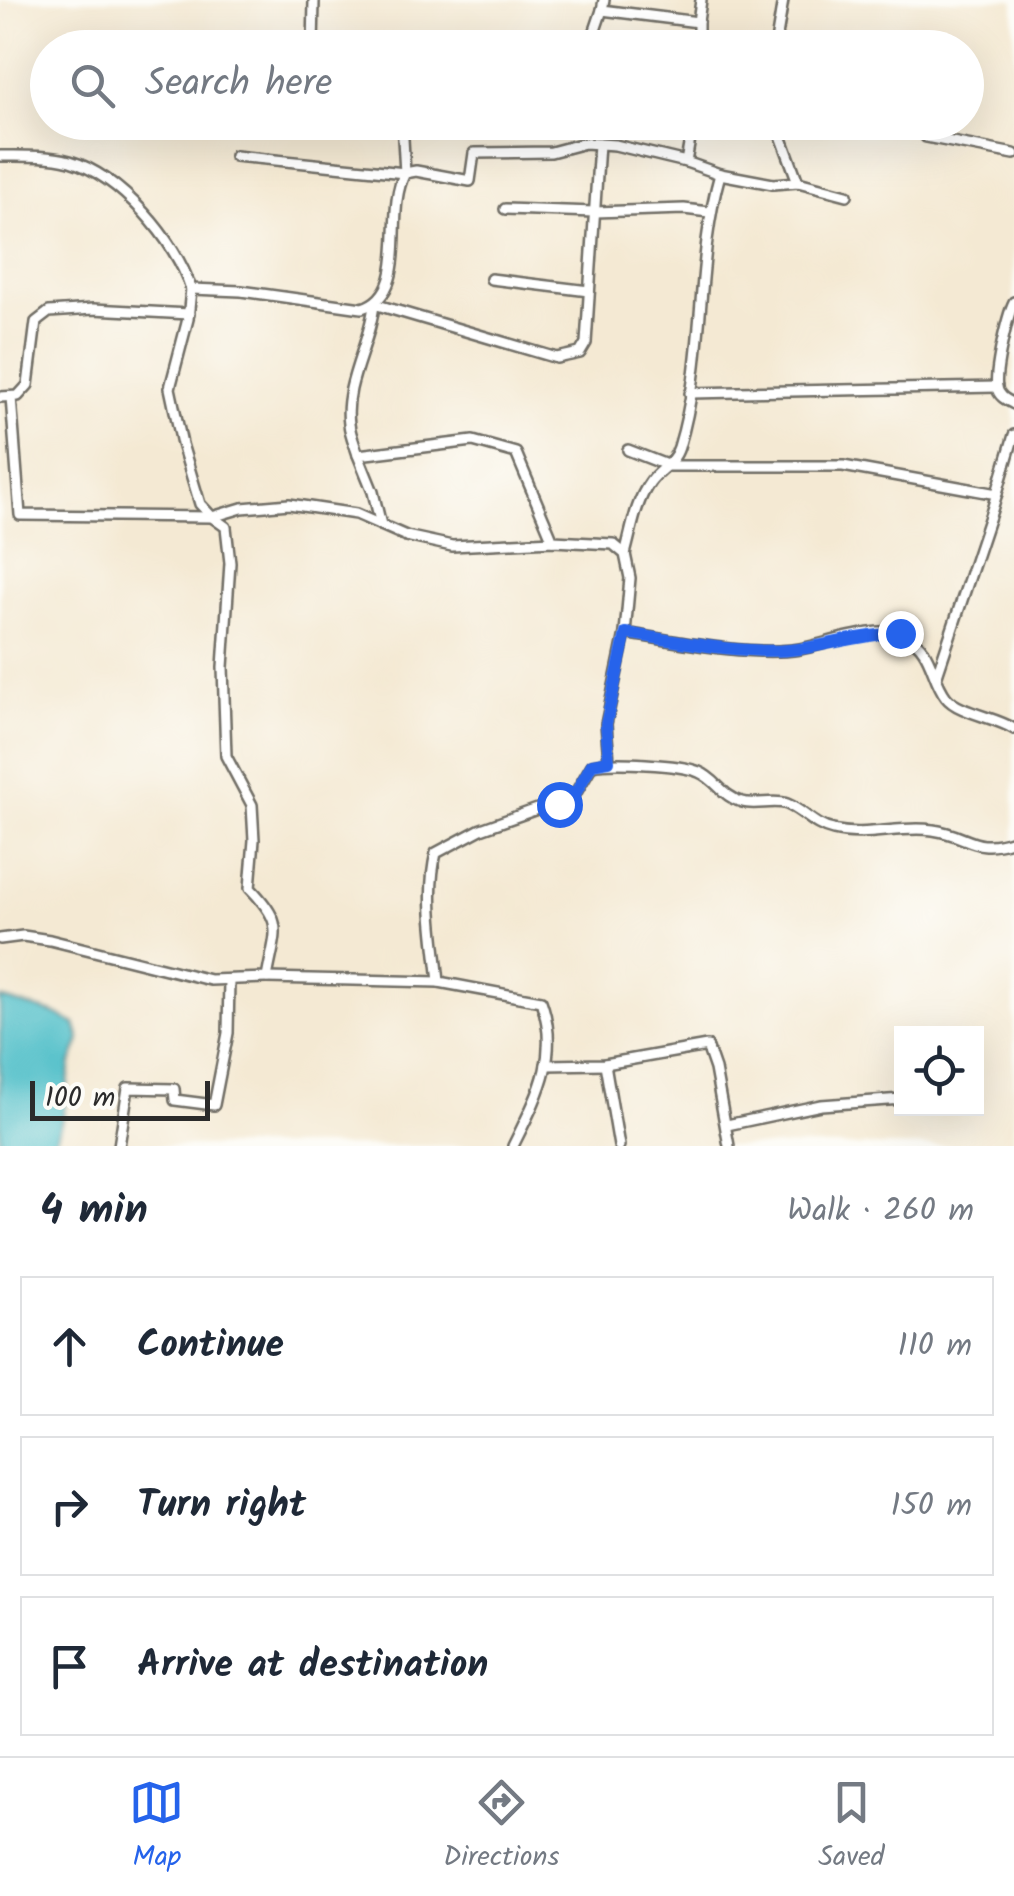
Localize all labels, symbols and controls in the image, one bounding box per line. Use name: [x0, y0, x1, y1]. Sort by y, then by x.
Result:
search box: [30, 30, 984, 140]
text: Search here: [145, 55, 332, 115]
icon: search: [65, 58, 120, 113]
route end: [878, 611, 924, 657]
route start: [537, 782, 583, 828]
map controls: [894, 1026, 984, 1116]
button: locate: [894, 1026, 984, 1116]
scale bar: [30, 1076, 210, 1120]
text: 100 m: [45, 1076, 115, 1121]
text: 4 min: [40, 1178, 148, 1245]
text: Walk · 260 m: [787, 1186, 974, 1237]
text: Continue: [137, 1316, 284, 1376]
icon: ahead: [42, 1319, 97, 1374]
text: 110 m: [898, 1321, 972, 1372]
text: Turn right: [137, 1476, 306, 1536]
icon: right: [42, 1479, 97, 1534]
text: 150 m: [890, 1481, 972, 1532]
text: Arrive at destination: [137, 1636, 488, 1696]
icon: arrive: [42, 1639, 97, 1694]
tab: Map: [129, 1775, 184, 1880]
tab: Directions: [443, 1775, 559, 1880]
tab: Saved: [818, 1775, 885, 1880]

